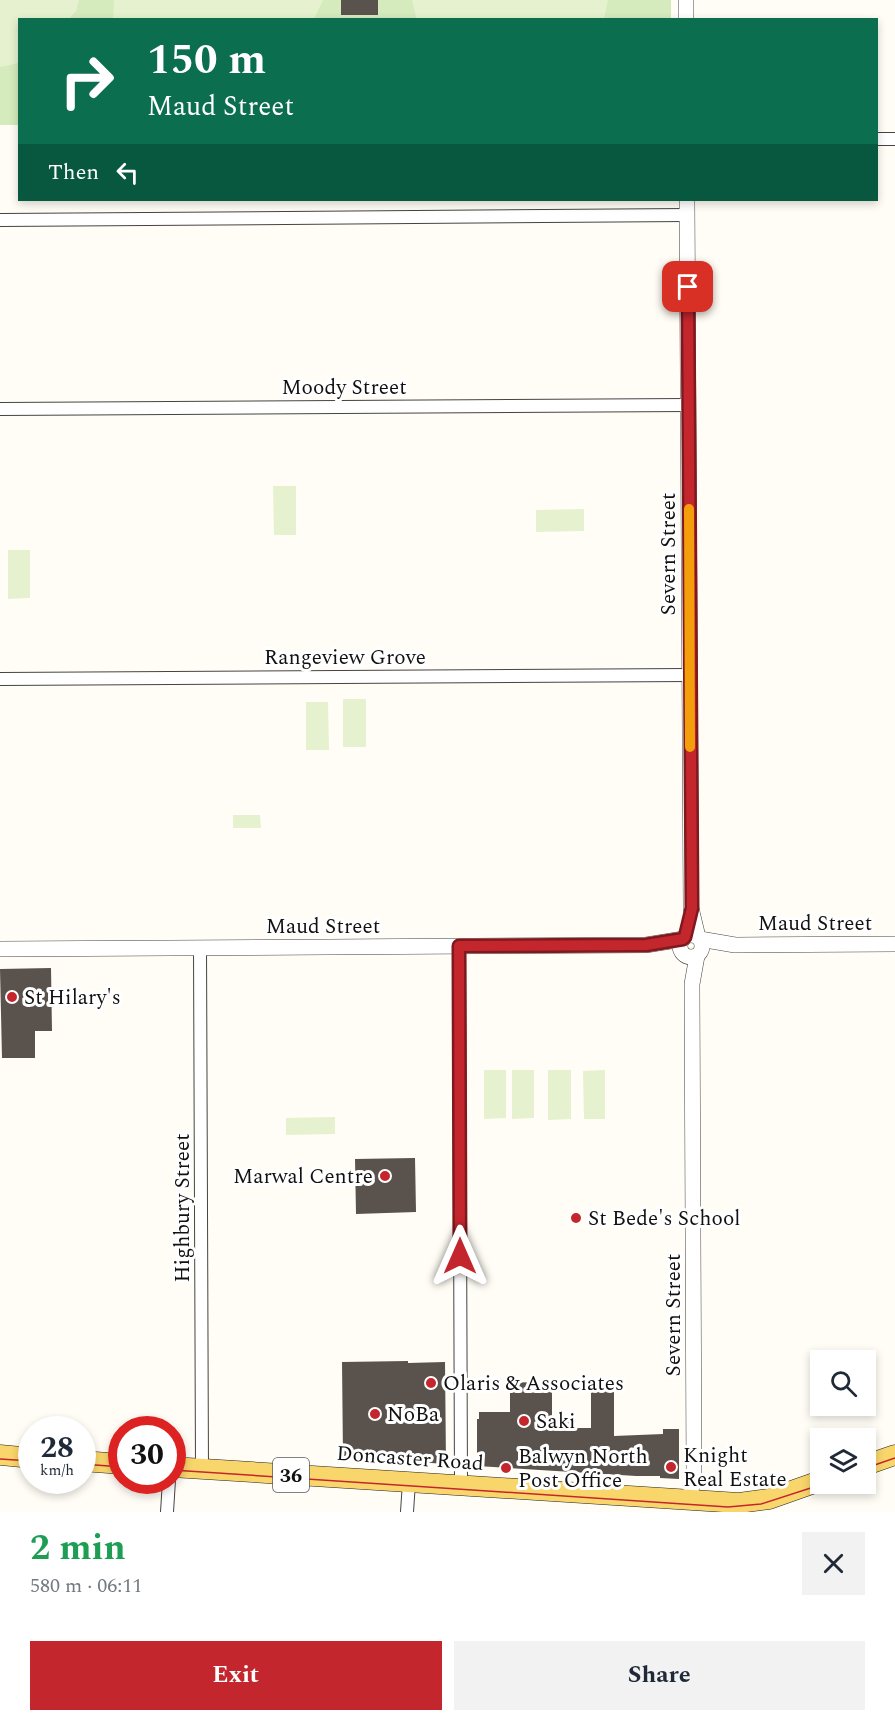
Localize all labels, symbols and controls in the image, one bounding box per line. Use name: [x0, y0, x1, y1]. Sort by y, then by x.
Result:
text: 150 m: [147, 29, 266, 92]
icon: right: [48, 42, 126, 120]
text: Maud Street: [147, 86, 294, 128]
text: Then: [48, 156, 99, 189]
icon: left: [111, 156, 144, 189]
pin: [662, 261, 713, 312]
icon: arrive: [671, 270, 704, 303]
street label: Moody Street: [281, 372, 407, 404]
street label: Severn Street: [653, 493, 685, 615]
street label: Rangeview Grove: [264, 642, 426, 674]
street label: Maud Street: [758, 908, 872, 940]
street label: Maud Street: [266, 911, 380, 943]
place label: St Hilary's: [24, 982, 121, 1014]
marker: St Hilary's: [5, 990, 19, 1004]
street label: Highbury Street: [167, 1133, 199, 1283]
place label: Marwal Centre: [233, 1161, 373, 1193]
marker: Marwal Centre: [378, 1169, 392, 1183]
place label: St Bede's School: [588, 1203, 741, 1235]
marker: St Bede's School: [569, 1211, 583, 1225]
position arrow: [428, 1224, 492, 1288]
street label: Severn Street: [658, 1254, 690, 1376]
map controls: [810, 1350, 876, 1494]
button: search: [810, 1350, 876, 1416]
place label: Olaris & Associates: [443, 1368, 624, 1400]
marker: Olaris & Associates: [424, 1376, 438, 1390]
place label: NoBa: [387, 1399, 440, 1431]
place label: Saki: [536, 1406, 576, 1438]
marker: NoBa: [368, 1407, 382, 1421]
marker: Saki: [517, 1414, 531, 1428]
speed limit sign: 30: [108, 1416, 186, 1494]
text: 28: [40, 1425, 74, 1471]
button: layers: [810, 1428, 876, 1494]
street label: Doncaster Road: [335, 1438, 485, 1480]
place label: Knight Real Estate: [683, 1440, 787, 1496]
place label: Balwyn North Post Office: [518, 1441, 648, 1497]
road number: 36: [273, 1458, 309, 1492]
text: km/h: [40, 1459, 74, 1482]
marker: Knight Real Estate: [664, 1460, 678, 1474]
marker: Balwyn North Post Office: [499, 1461, 513, 1475]
text: 2 min: [30, 1521, 126, 1576]
button: close: [802, 1532, 865, 1595]
text: 580 m · 06:11: [30, 1571, 142, 1601]
button: Exit: [30, 1641, 442, 1710]
button: Share: [454, 1641, 865, 1710]

